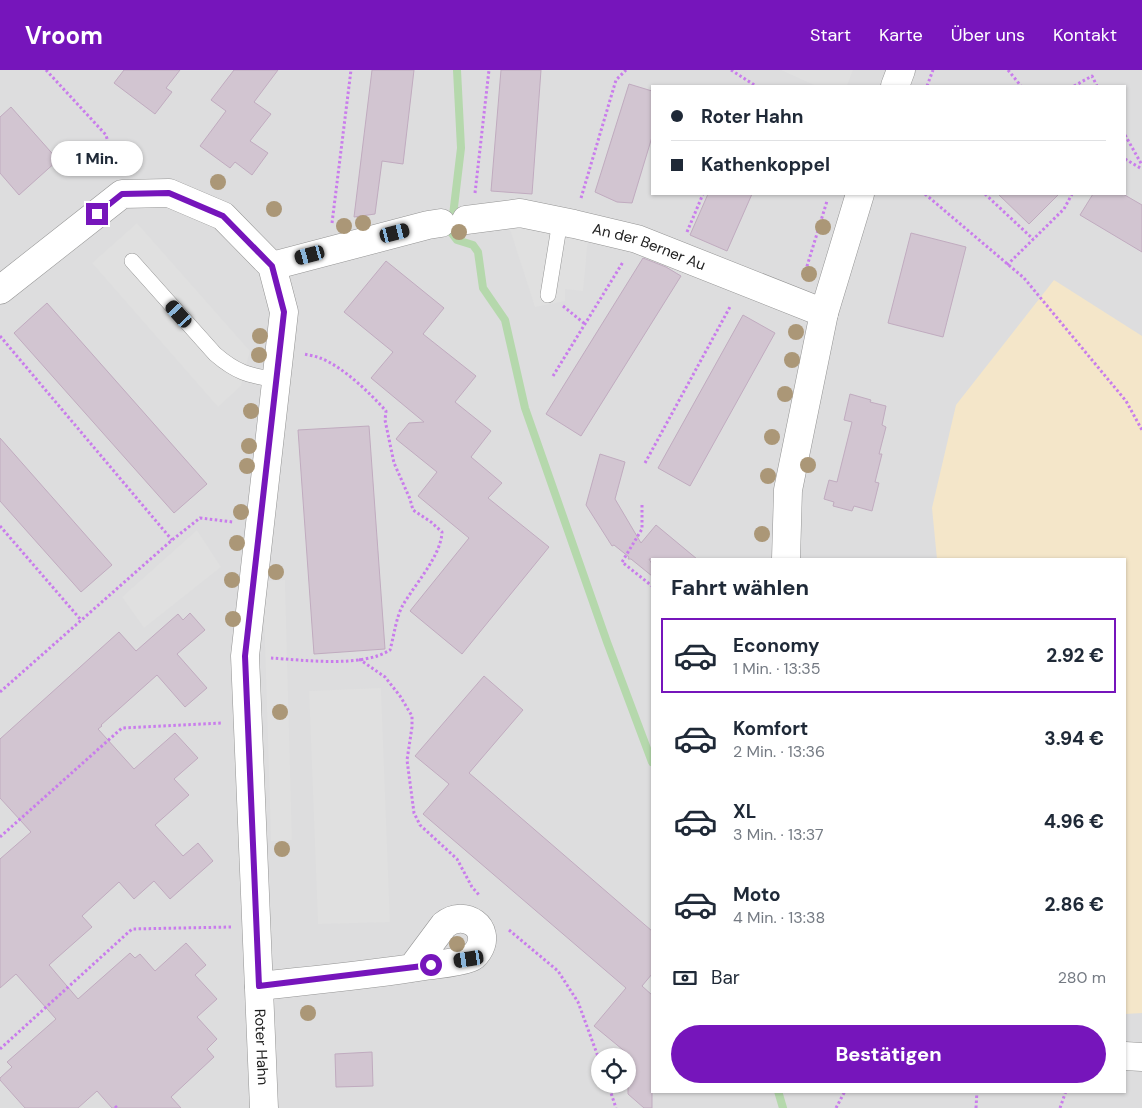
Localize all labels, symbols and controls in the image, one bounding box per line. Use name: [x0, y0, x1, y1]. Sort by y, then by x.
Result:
text: Vroom: [25, 20, 103, 51]
text: Start: [810, 23, 851, 47]
text: Karte: [879, 23, 923, 47]
text: Über uns: [951, 23, 1025, 47]
text: Kontakt: [1053, 23, 1117, 47]
text: Roter Hahn: [701, 104, 803, 129]
callout: 1 Min.: [51, 142, 143, 176]
text: 1 Min.: [76, 148, 118, 169]
text: Kathenkoppel: [701, 152, 830, 177]
route end: [86, 203, 108, 225]
street label: An der Berner Au: [590, 219, 708, 275]
car: [378, 222, 411, 244]
car: [293, 244, 326, 266]
car: [163, 298, 194, 330]
text: Fahrt wählen: [671, 573, 809, 602]
icon: car: [673, 633, 718, 678]
text: Economy: [733, 633, 820, 658]
text: 2.92 €: [1046, 643, 1104, 668]
text: 1 Min. · 13:35: [733, 658, 820, 679]
icon: car: [673, 716, 718, 761]
text: Komfort: [733, 716, 808, 741]
text: 3.94 €: [1044, 726, 1104, 751]
text: 2 Min. · 13:36: [733, 741, 825, 762]
icon: car: [673, 799, 718, 844]
text: XL: [733, 799, 756, 824]
text: 4.96 €: [1044, 809, 1104, 834]
text: 3 Min. · 13:37: [733, 824, 823, 845]
icon: car: [673, 882, 718, 927]
text: Moto: [733, 882, 781, 907]
text: 2.86 €: [1045, 892, 1104, 917]
text: 4 Min. · 13:38: [733, 907, 825, 928]
car: [453, 949, 484, 969]
route start: [420, 954, 442, 976]
icon: cash: [671, 964, 699, 992]
text: Bar: [711, 965, 740, 990]
text: 280 m: [1058, 967, 1106, 988]
street label: Roter Hahn: [250, 1008, 273, 1086]
button: Bestätigen: [671, 1025, 1106, 1083]
map controls: [591, 1048, 636, 1093]
button: locate: [591, 1048, 636, 1093]

